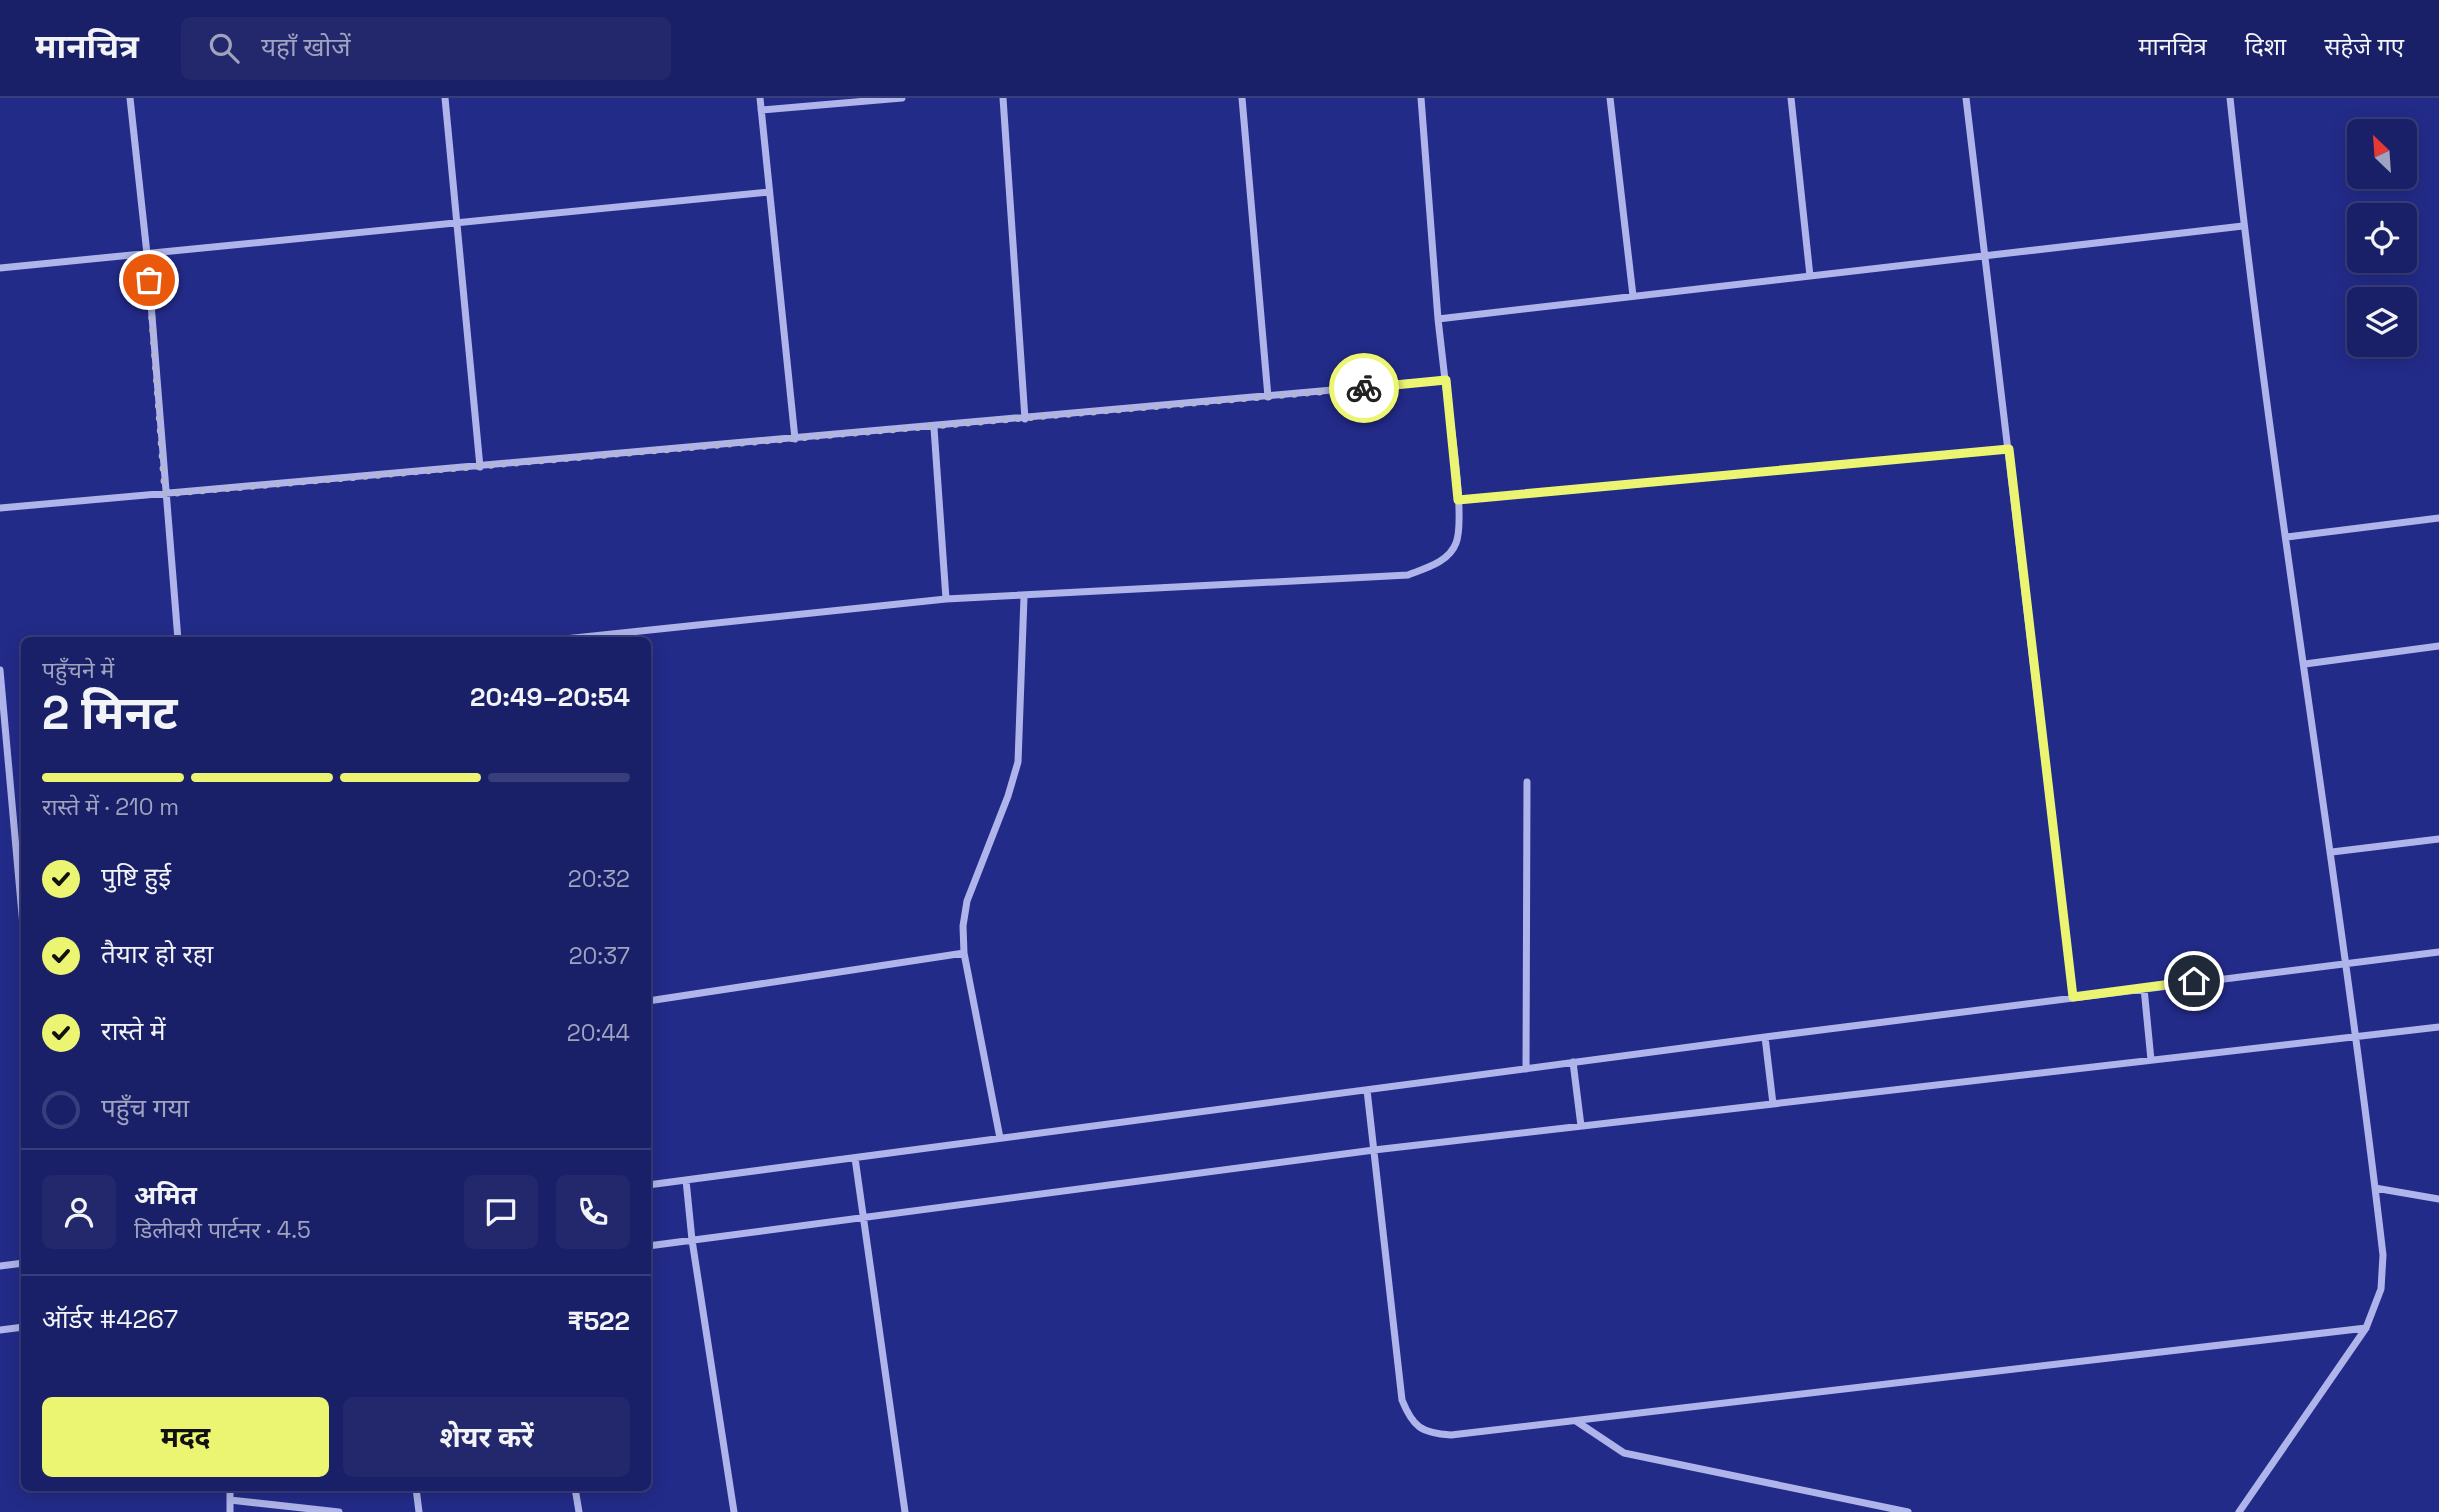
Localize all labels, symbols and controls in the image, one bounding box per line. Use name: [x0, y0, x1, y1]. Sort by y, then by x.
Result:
search box: [181, 17, 671, 80]
text: मानचित्र: [35, 26, 139, 68]
icon: search: [205, 29, 243, 67]
text: यहाँ खोजें: [261, 30, 351, 64]
text: मानचित्र: [2138, 31, 2207, 62]
text: दिशा: [2245, 31, 2286, 62]
text: सहेजे गए: [2324, 31, 2404, 62]
north arrow: [2347, 119, 2417, 189]
map controls: [2347, 119, 2417, 357]
button: locate: [2347, 203, 2417, 273]
pin: [119, 250, 179, 310]
icon: bag: [130, 261, 168, 299]
button: layers: [2347, 287, 2417, 357]
courier: [1329, 353, 1399, 423]
icon: bike: [1345, 369, 1383, 407]
text: पहुँचने में: [42, 655, 114, 685]
text: 20:49–20:54: [470, 680, 630, 714]
text: 2 मिनट: [42, 684, 178, 742]
text: रास्ते में · 210 m: [42, 792, 179, 822]
icon: check: [42, 860, 80, 898]
text: पुष्टि हुई: [101, 860, 171, 894]
text: 20:32: [568, 864, 630, 894]
icon: check: [42, 937, 80, 975]
text: तैयार हो रहा: [101, 937, 213, 971]
text: 20:37: [569, 941, 630, 971]
pin: [2164, 951, 2224, 1011]
icon: home: [2175, 962, 2213, 1000]
icon: check: [42, 1014, 80, 1052]
text: रास्ते में: [101, 1014, 166, 1048]
text: 20:44: [567, 1018, 630, 1048]
text: पहुँच गया: [101, 1091, 189, 1125]
button: person: [42, 1175, 116, 1249]
button: chat: [464, 1175, 538, 1249]
button: phone: [556, 1175, 630, 1249]
text: अमित: [134, 1178, 197, 1212]
text: डिलीवरी पार्टनर · 4.5: [134, 1215, 311, 1245]
text: ऑर्डर #4267: [42, 1302, 178, 1336]
text: ₹522: [568, 1304, 630, 1338]
button: मदद: [42, 1397, 329, 1477]
button: शेयर करें: [343, 1397, 630, 1477]

